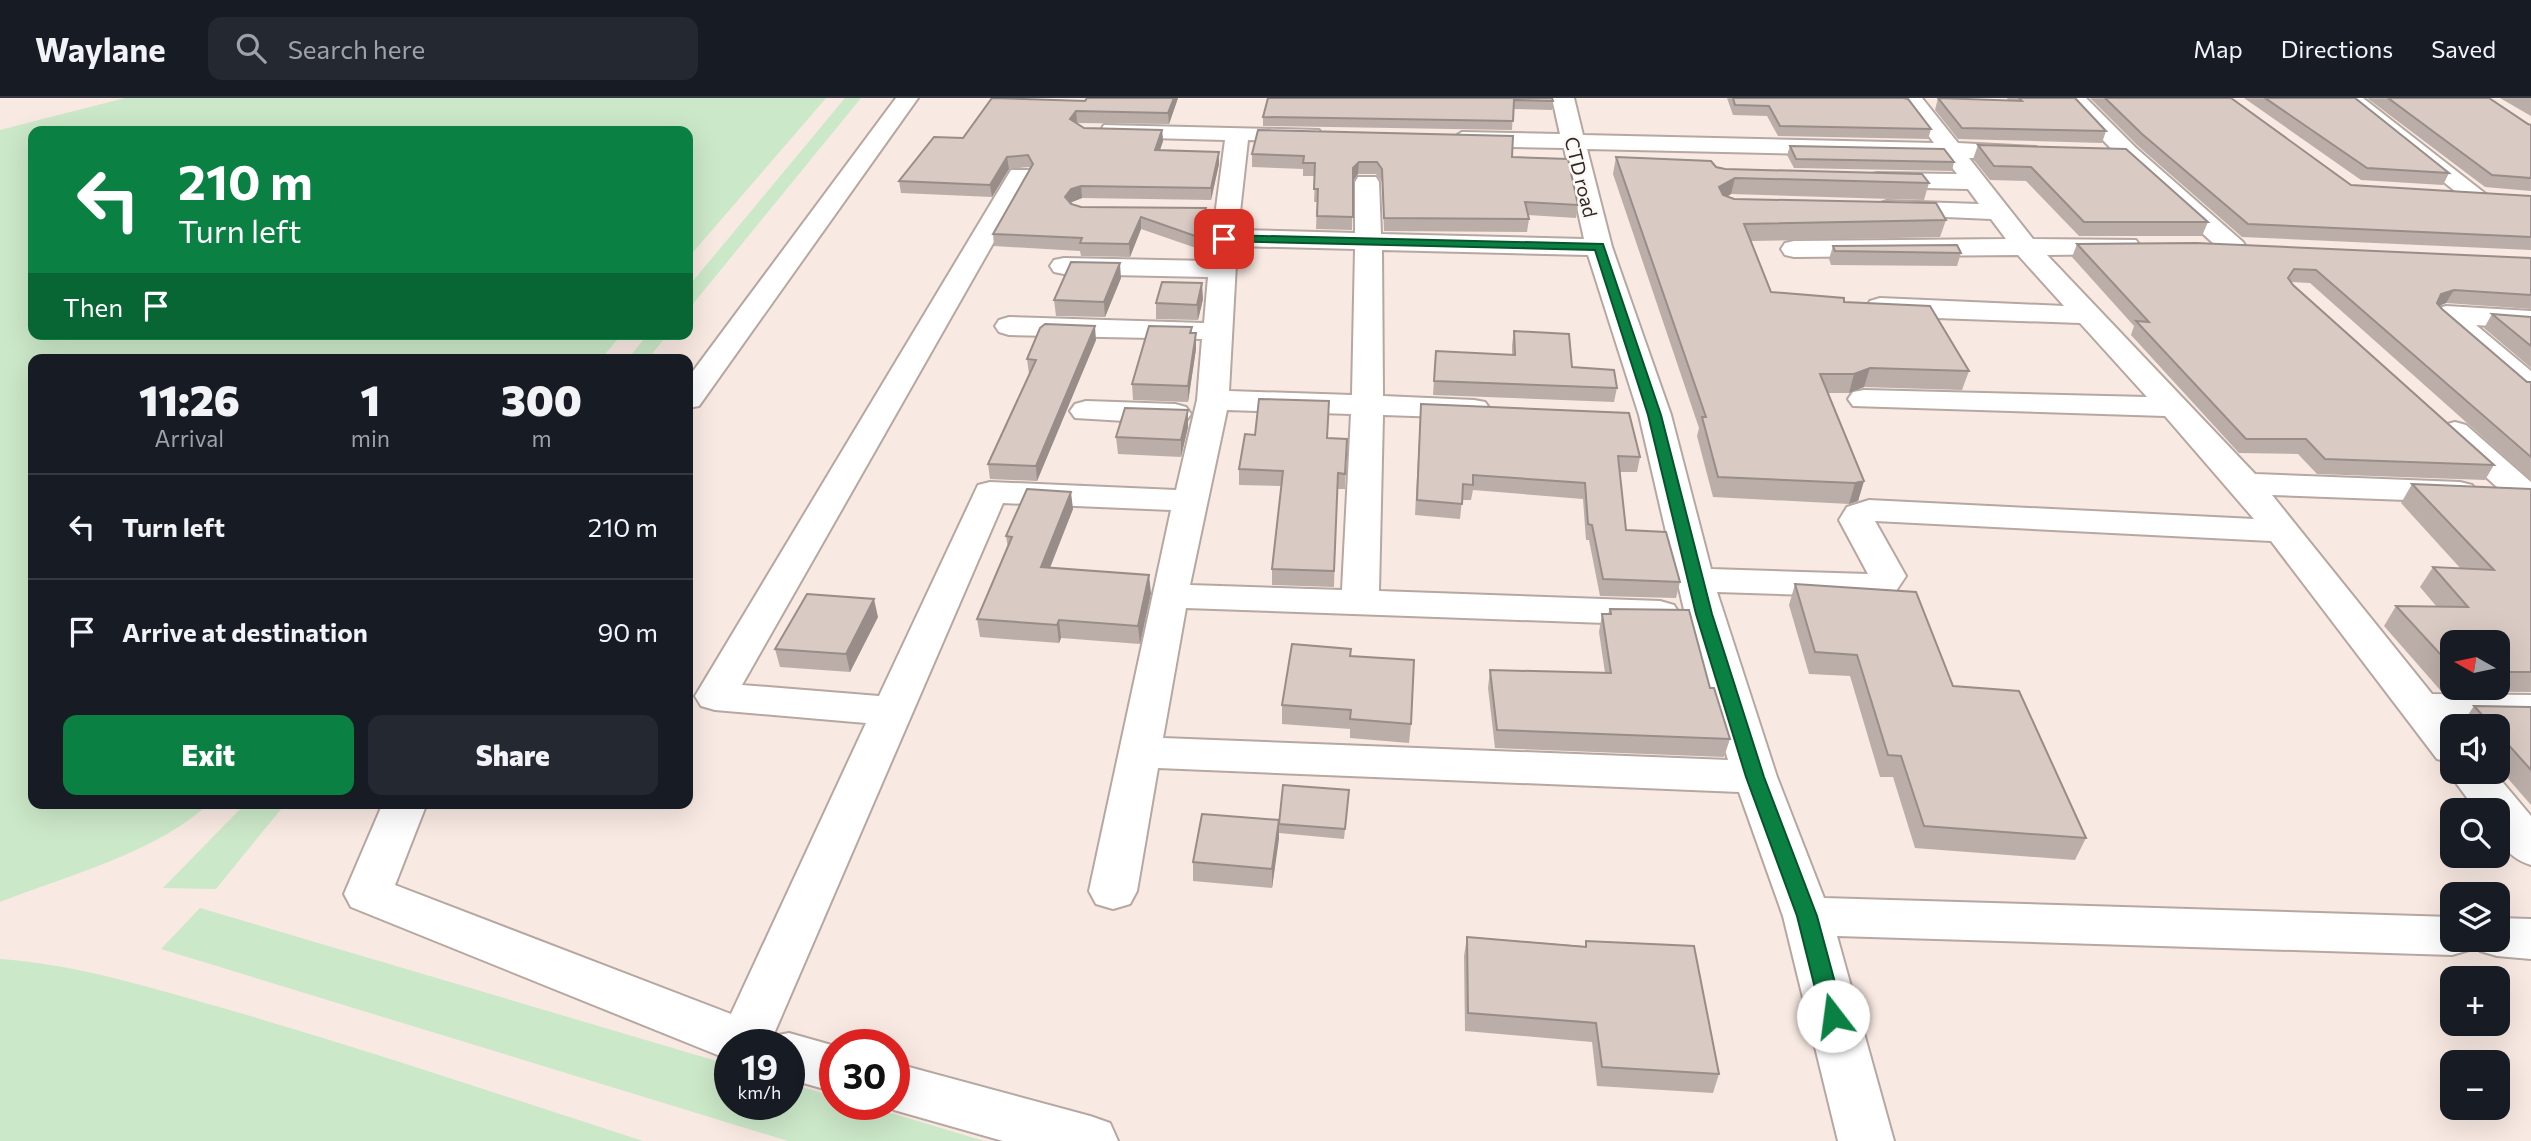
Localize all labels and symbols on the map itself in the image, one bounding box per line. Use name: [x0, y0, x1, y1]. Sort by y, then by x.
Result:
street label: CTD road: [1560, 134, 1603, 220]
pin: [1194, 209, 1254, 269]
north arrow: [2440, 630, 2510, 700]
position arrow: [1796, 979, 1870, 1053]
speed limit sign: 30: [819, 1029, 910, 1120]

